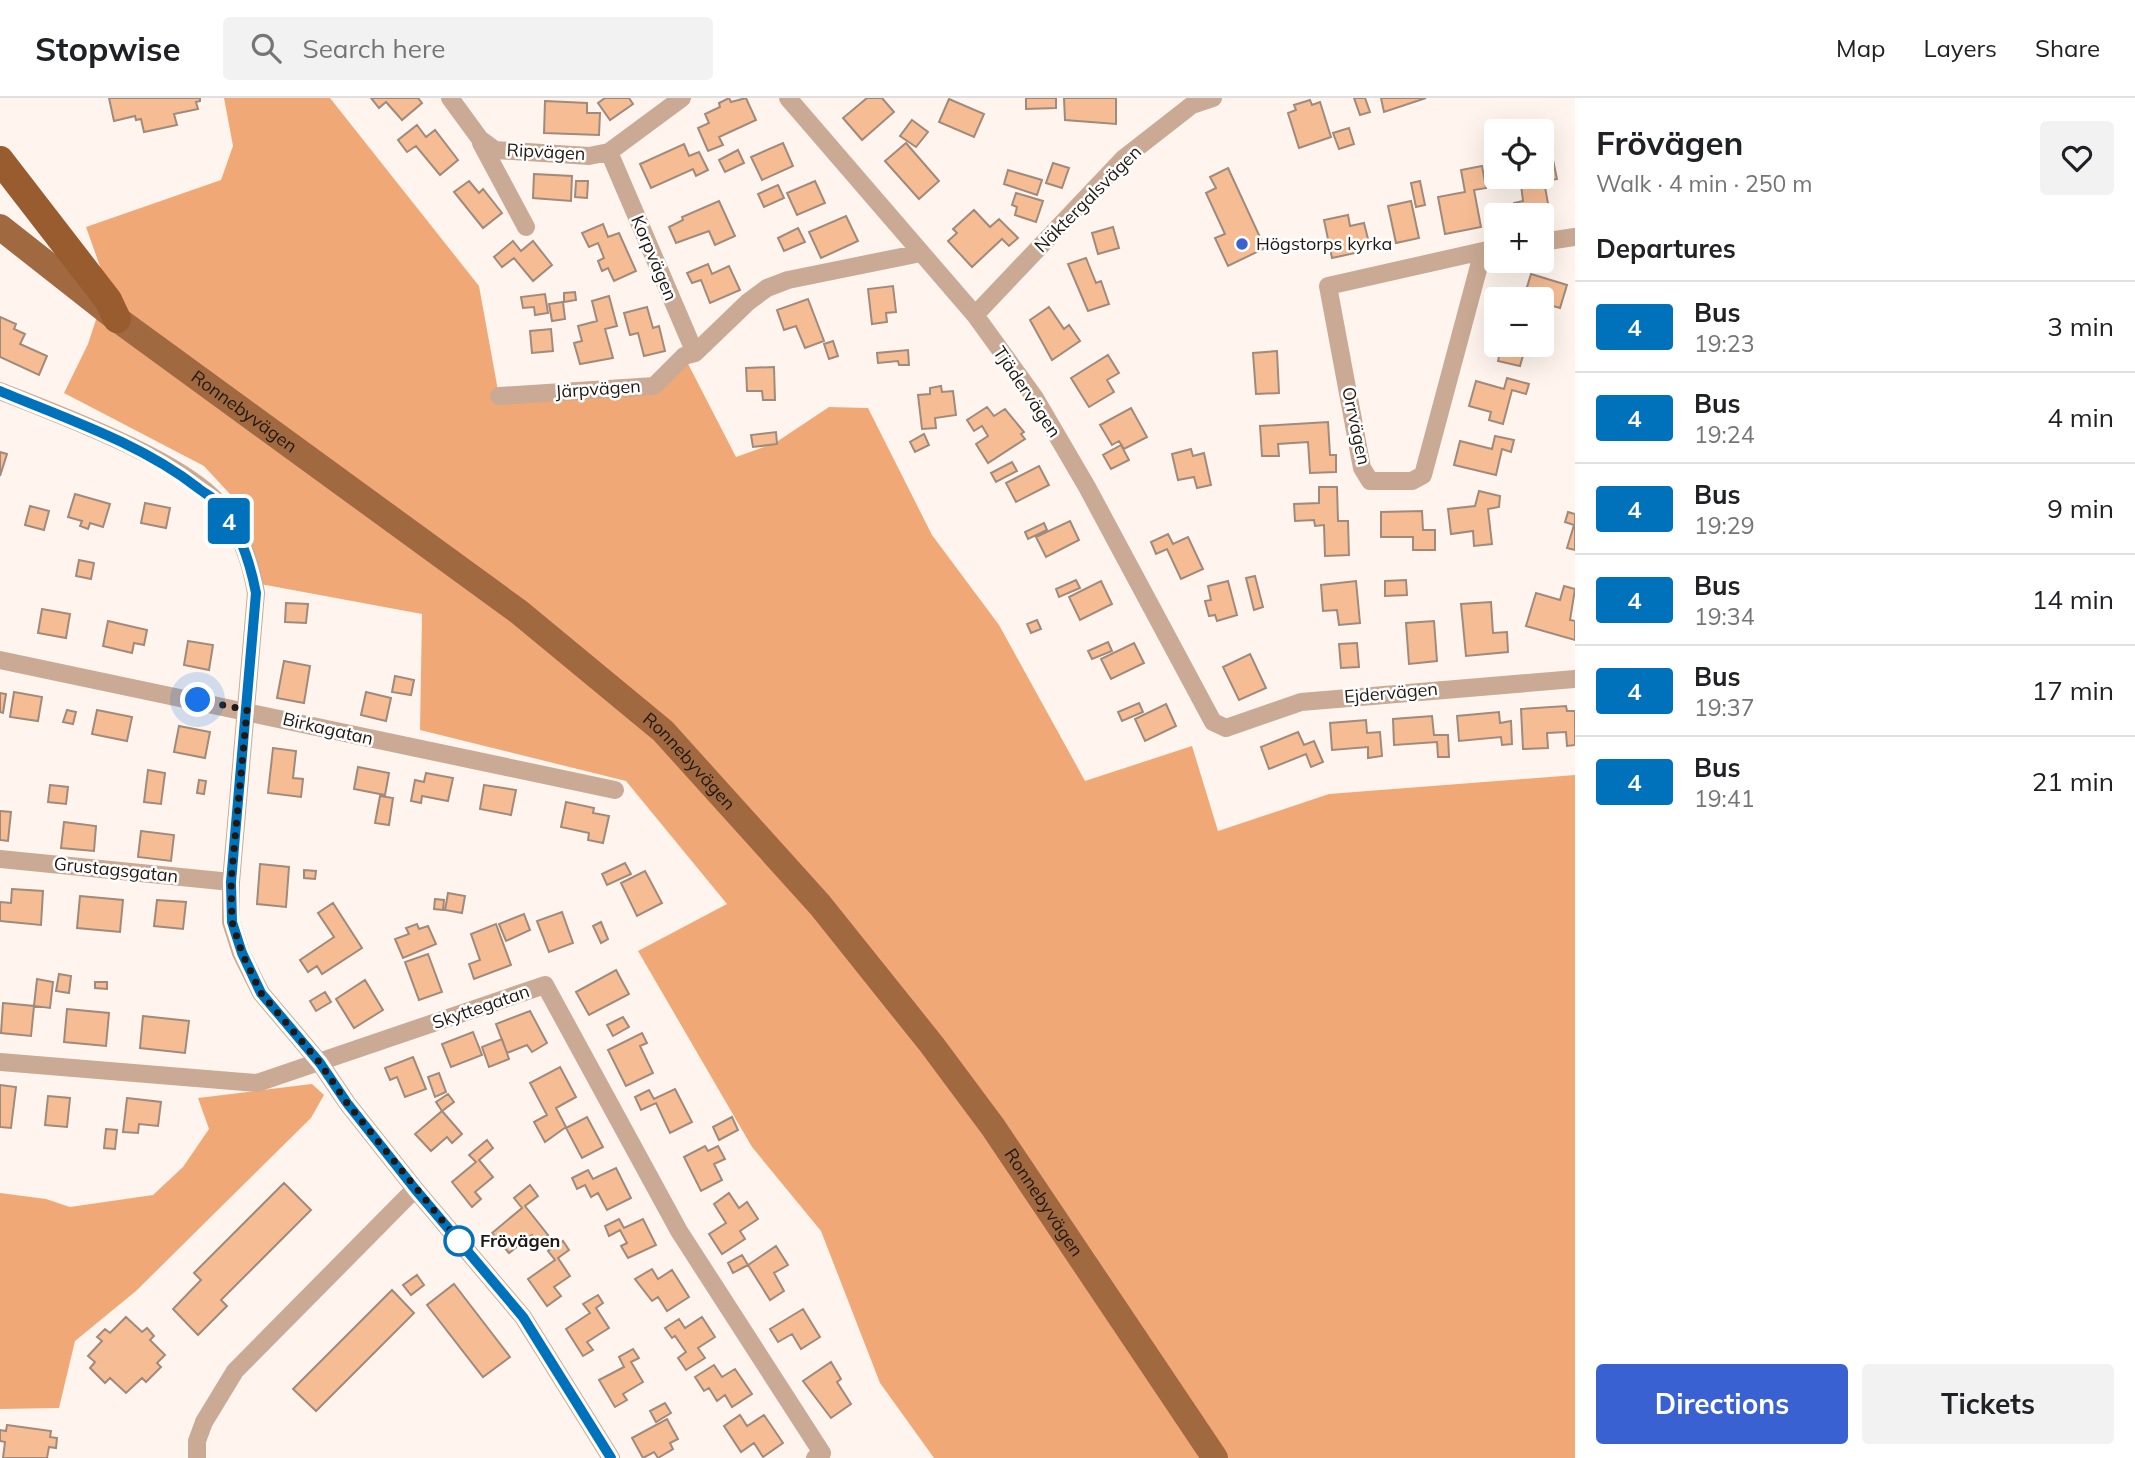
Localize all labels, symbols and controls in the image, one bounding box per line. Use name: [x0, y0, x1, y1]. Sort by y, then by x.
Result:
search box: [223, 17, 713, 80]
text: Stopwise: [35, 28, 181, 69]
icon: search: [247, 29, 285, 67]
text: Search here: [303, 32, 445, 65]
text: Map: [1836, 33, 1885, 63]
text: Layers: [1923, 33, 1997, 63]
text: Share: [2035, 33, 2100, 63]
map controls: [1484, 119, 1554, 357]
button: locate: [1484, 119, 1554, 189]
button: heart: [2040, 121, 2114, 195]
text: Frövägen: [1596, 122, 1743, 163]
street label: Ripvägen: [506, 138, 586, 165]
street label: Näktergalsvägen: [1029, 140, 1146, 257]
text: Walk · 4 min · 250 m: [1596, 169, 1813, 198]
button: +: [1484, 203, 1554, 273]
street label: Korpvägen: [626, 212, 683, 304]
place label: Högstorps kyrka: [1256, 232, 1392, 255]
text: Departures: [1596, 232, 1736, 265]
marker: Högstorps kyrka: [1234, 236, 1250, 252]
button: −: [1484, 287, 1554, 357]
text: Bus: [1694, 296, 1740, 329]
text: 3 min: [2047, 310, 2114, 343]
text: 4: [1627, 312, 1642, 342]
text: 19:23: [1694, 329, 1754, 358]
street label: Tjädervägen: [988, 342, 1066, 442]
street label: Ronnebyvägen: [187, 365, 302, 457]
street label: Järpvägen: [555, 374, 641, 403]
street label: Orrvägen: [1337, 385, 1376, 467]
text: Bus: [1694, 387, 1740, 420]
text: 4 min: [2047, 401, 2114, 434]
text: 4: [1627, 403, 1642, 433]
text: 19:24: [1694, 420, 1754, 449]
text: Bus: [1694, 478, 1740, 511]
text: 9 min: [2047, 492, 2114, 525]
text: 4: [1627, 494, 1642, 524]
line badge: 4: [206, 498, 252, 544]
text: 4: [222, 506, 236, 536]
text: 19:29: [1694, 511, 1754, 540]
text: Bus: [1694, 569, 1740, 602]
text: 14 min: [2032, 583, 2114, 616]
text: 4: [1627, 585, 1642, 615]
text: 19:34: [1694, 602, 1754, 631]
text: Bus: [1694, 660, 1740, 693]
text: 17 min: [2032, 674, 2114, 707]
text: 4: [1627, 676, 1642, 706]
street label: Ejdervägen: [1343, 677, 1439, 708]
your location: [180, 682, 215, 717]
text: 19:37: [1694, 693, 1754, 722]
street label: Birkagatan: [281, 707, 376, 750]
street label: Ronnebyvägen: [638, 707, 741, 815]
text: Bus: [1694, 751, 1740, 784]
text: 21 min: [2032, 765, 2114, 798]
text: 4: [1627, 767, 1642, 797]
text: 19:41: [1694, 784, 1754, 813]
street label: Grustagsgatan: [53, 852, 179, 887]
street label: Skyttegatan: [429, 979, 532, 1034]
street label: Ronnebyvägen: [1000, 1144, 1089, 1261]
marker: Frövägen: [444, 1226, 474, 1256]
place label: Frövägen: [480, 1229, 560, 1252]
button: Directions: [1596, 1364, 1848, 1444]
button: Tickets: [1862, 1364, 2114, 1444]

